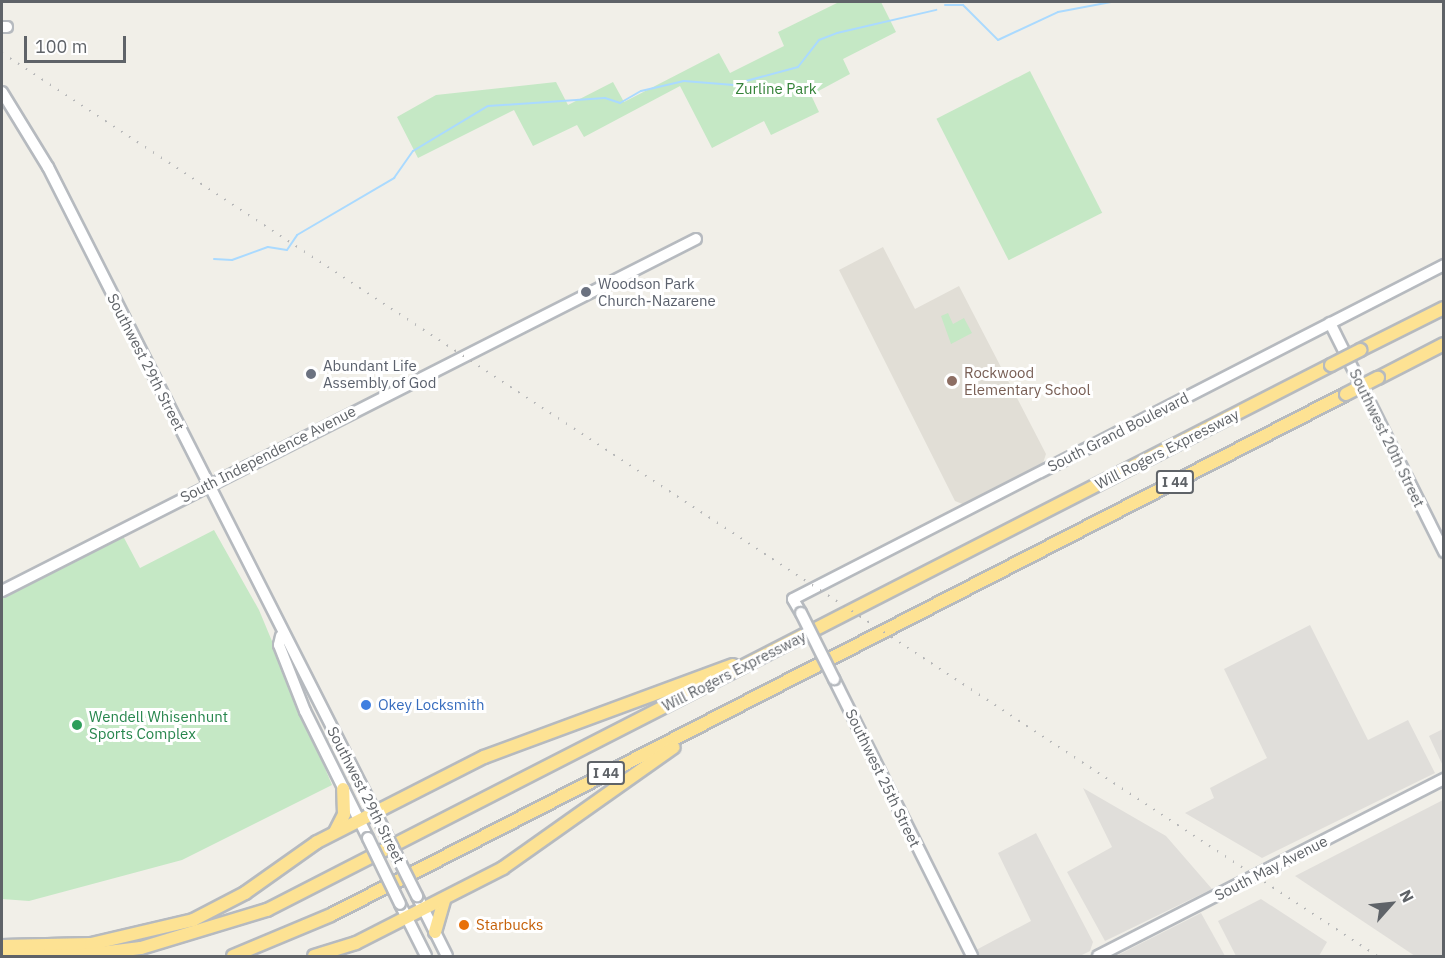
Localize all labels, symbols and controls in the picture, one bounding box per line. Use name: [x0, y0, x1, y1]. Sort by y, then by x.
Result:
scale bar: [27, 24, 129, 62]
text: 100 m: [35, 35, 87, 58]
park label: Zurline Park: [735, 80, 817, 98]
place label: Woodson Park Church-Nazarene: [598, 274, 716, 309]
marker: Woodson Park Church-Nazarene: [579, 285, 593, 299]
street label: Southwest 29th Street: [104, 290, 188, 434]
place label: Abundant Life Assembly of God: [323, 356, 436, 391]
place label: Rockwood Elementary School: [964, 363, 1091, 398]
street label: Southwest 20th Street: [1346, 366, 1428, 510]
marker: Abundant Life Assembly of God: [304, 367, 318, 381]
marker: Rockwood Elementary School: [945, 374, 959, 388]
street label: South Grand Boulevard: [1044, 389, 1192, 475]
street label: South Independence Avenue: [177, 402, 359, 506]
street label: Will Rogers Expressway: [1092, 405, 1242, 493]
road number: I 44: [1156, 471, 1194, 493]
street label: Will Rogers Expressway: [659, 627, 809, 715]
place label: Okey Locksmith: [378, 696, 484, 714]
marker: Okey Locksmith: [359, 698, 373, 712]
street label: Southwest 25th Street: [842, 706, 924, 850]
place label: Wendell Whisenhunt Sports Complex: [89, 707, 228, 742]
marker: Wendell Whisenhunt Sports Complex: [70, 718, 84, 732]
street label: Southwest 29th Street: [324, 723, 408, 867]
road number: I 44: [586, 762, 626, 784]
street label: South May Avenue: [1212, 832, 1330, 904]
north arrow: [1361, 874, 1421, 934]
text: N: [1395, 886, 1419, 906]
place label: Starbucks: [476, 916, 543, 934]
marker: Starbucks: [457, 918, 471, 932]

